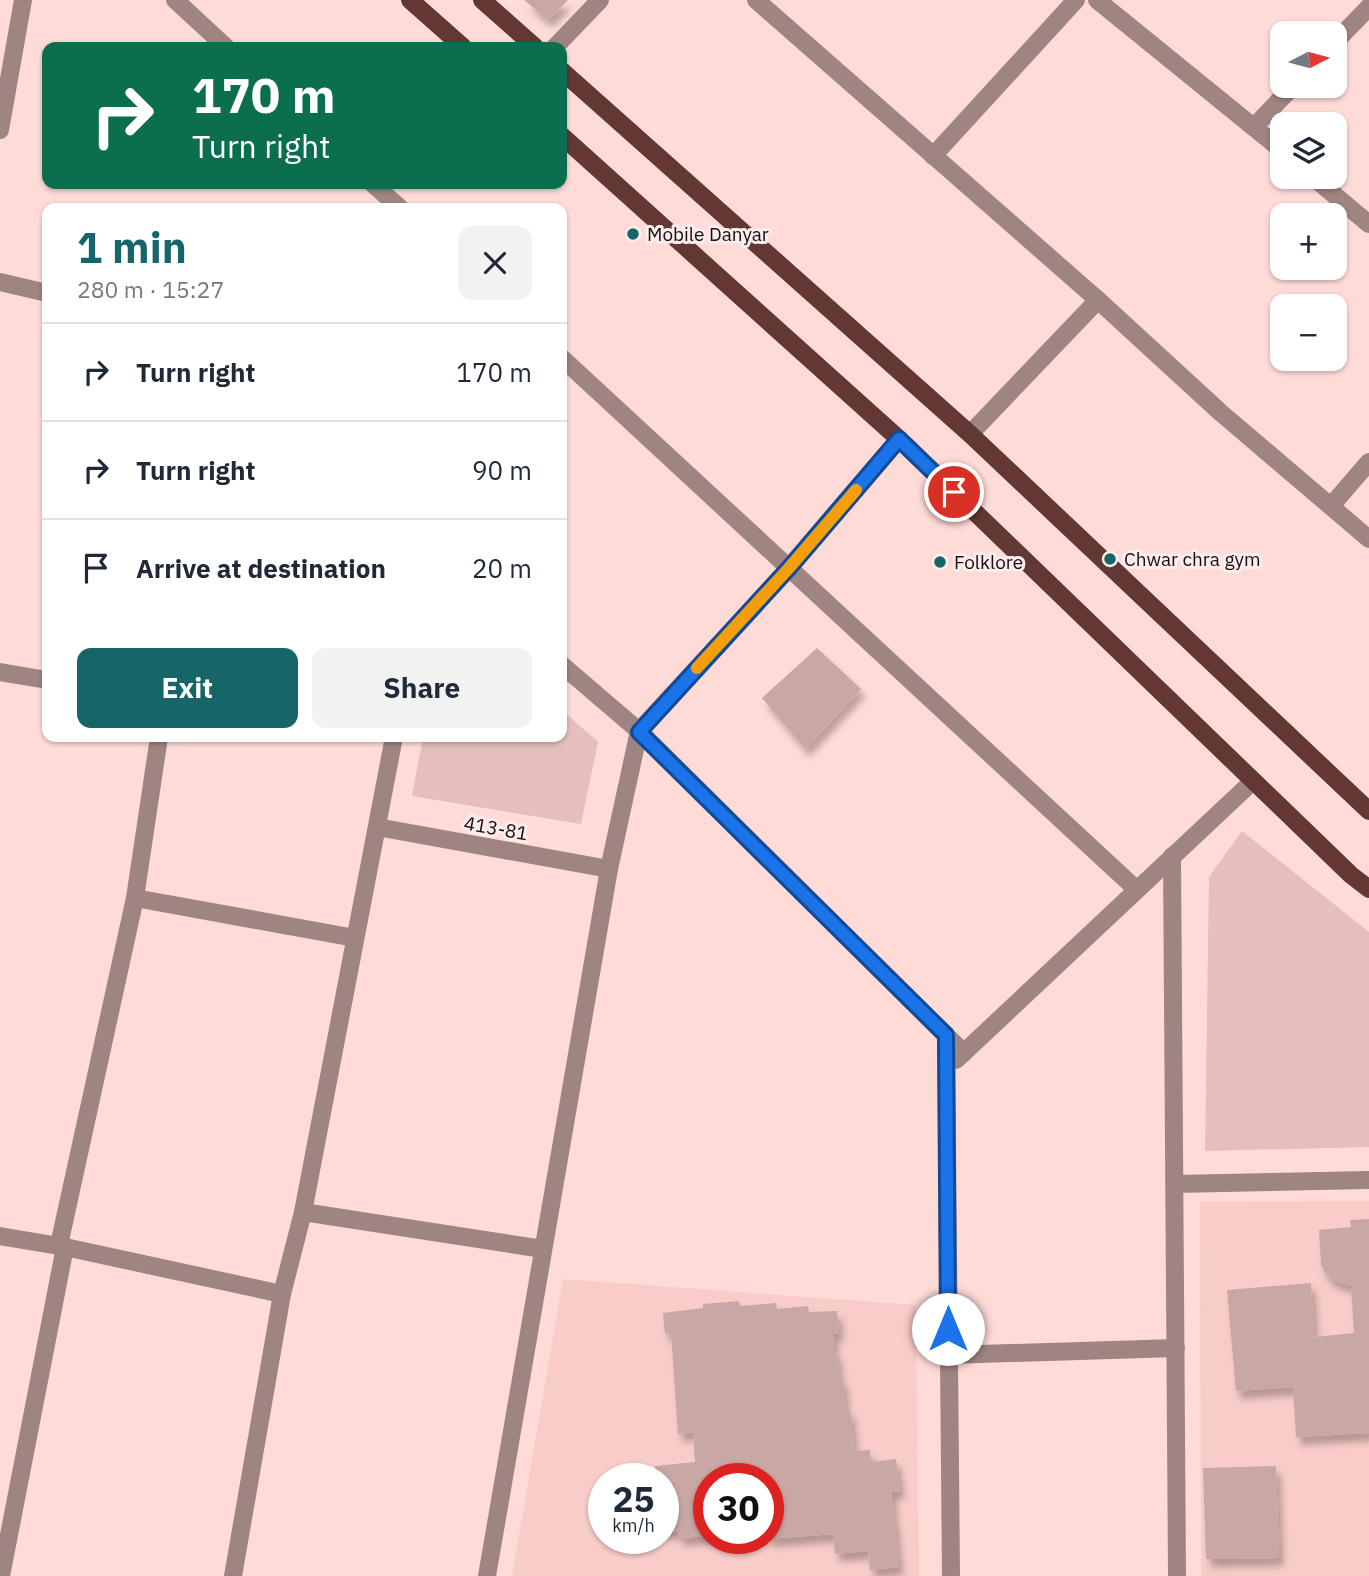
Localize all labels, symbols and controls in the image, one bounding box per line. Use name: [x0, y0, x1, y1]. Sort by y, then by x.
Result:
north arrow: [1270, 21, 1348, 98]
map controls: [1270, 21, 1347, 371]
text: 170 m: [192, 63, 336, 126]
icon: right: [77, 70, 168, 161]
button: layers: [1270, 112, 1347, 189]
text: Turn right: [192, 125, 330, 167]
button: +: [1270, 203, 1347, 280]
text: 1 min: [77, 220, 187, 275]
place label: Mobile Danyar: [647, 222, 769, 246]
button: close: [458, 226, 532, 300]
marker: Mobile Danyar: [625, 226, 641, 242]
text: 280 m · 15:27: [77, 274, 224, 304]
button: −: [1270, 294, 1347, 371]
icon: right: [77, 353, 115, 391]
text: Turn right: [136, 355, 255, 389]
text: 170 m: [456, 355, 532, 389]
icon: right: [77, 451, 115, 489]
text: Turn right: [136, 453, 255, 487]
text: 90 m: [472, 453, 532, 487]
pin: [924, 462, 984, 522]
icon: arrive: [935, 473, 973, 511]
place label: Chwar chra gym: [1124, 547, 1261, 571]
icon: arrive: [77, 549, 115, 587]
place label: Folklore: [954, 550, 1023, 574]
text: Arrive at destination: [136, 551, 386, 585]
text: 20 m: [472, 551, 532, 585]
marker: Chwar chra gym: [1102, 551, 1118, 567]
marker: Folklore: [932, 554, 948, 570]
button: Exit: [77, 648, 298, 728]
button: Share: [312, 648, 532, 728]
street label: 413-81: [462, 811, 530, 845]
position arrow: [911, 1292, 985, 1366]
speed limit sign: 30: [693, 1463, 784, 1554]
text: 25: [612, 1476, 655, 1522]
text: km/h: [612, 1514, 655, 1537]

